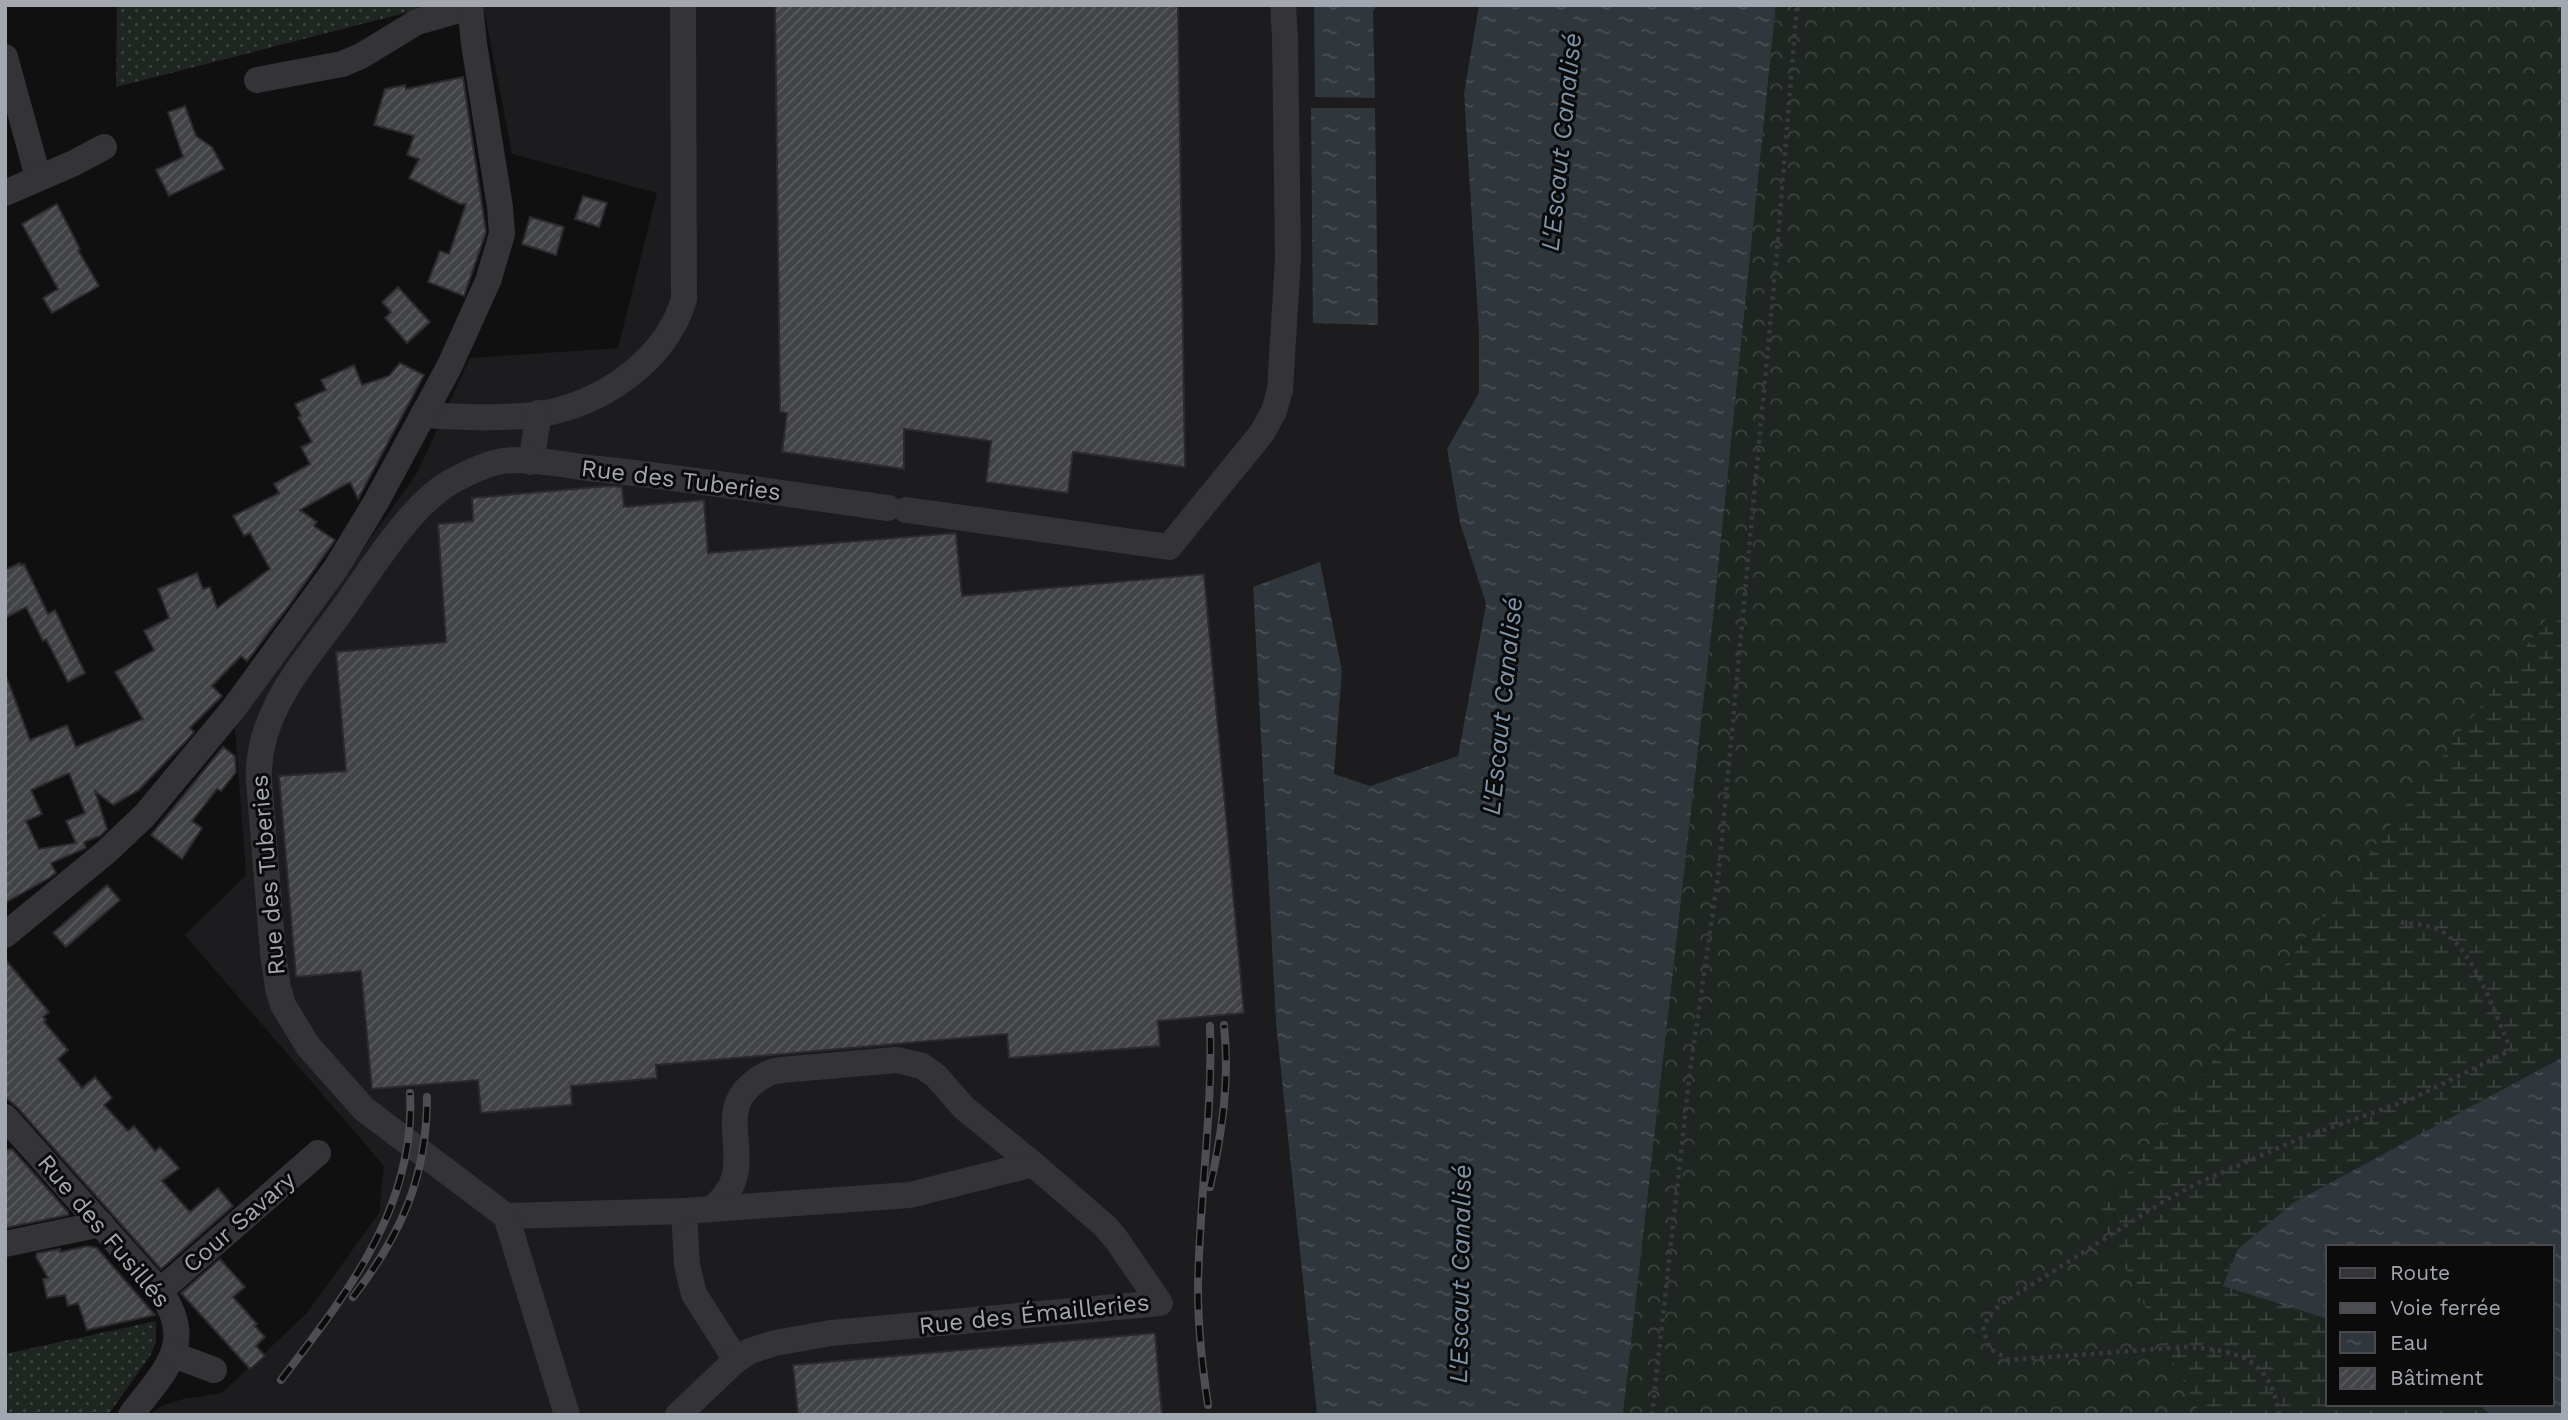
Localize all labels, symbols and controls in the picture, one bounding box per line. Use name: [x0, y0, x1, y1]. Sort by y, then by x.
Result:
water label: L'Escaut Canalisé: [1535, 31, 1587, 253]
street label: Rue des Tuberies: [580, 454, 782, 506]
water label: L'Escaut Canalisé: [1476, 595, 1528, 817]
street label: Rue des Tuberies: [245, 774, 291, 976]
street label: Rue des Fusillés: [32, 1149, 176, 1313]
water label: L'Escaut Canalisé: [1443, 1164, 1477, 1384]
street label: Cour Savary: [177, 1165, 301, 1278]
legend: [2326, 1245, 2554, 1406]
text: Route: [2390, 1260, 2450, 1285]
street label: Rue des Émailleries: [917, 1288, 1151, 1340]
text: Voie ferrée: [2390, 1295, 2501, 1320]
text: Eau: [2390, 1330, 2428, 1355]
text: Bâtiment: [2390, 1365, 2484, 1390]

